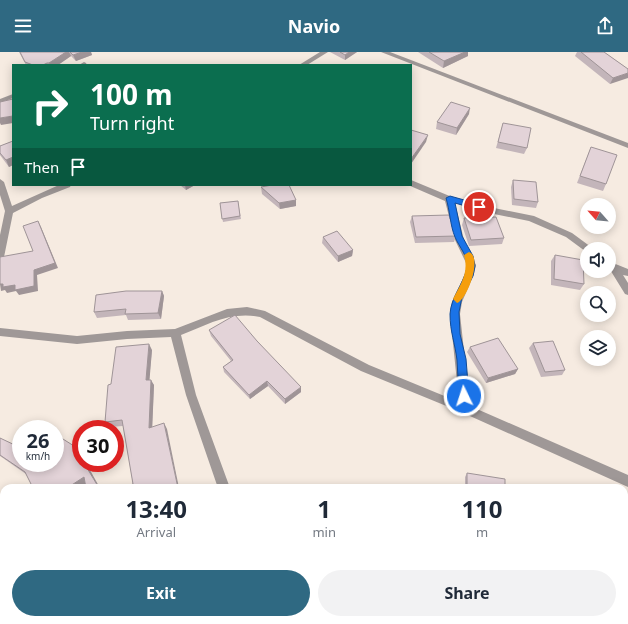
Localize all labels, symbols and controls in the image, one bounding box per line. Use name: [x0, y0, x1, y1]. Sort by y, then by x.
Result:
text: Navio: [288, 14, 340, 38]
icon: menu: [12, 15, 34, 37]
icon: share: [594, 15, 616, 37]
text: 100 m: [90, 75, 173, 113]
icon: right: [24, 80, 76, 132]
text: Turn right: [90, 111, 174, 135]
icon: arrive: [67, 156, 89, 178]
text: Then: [24, 157, 59, 177]
pin: [462, 190, 496, 224]
icon: arrive: [468, 196, 490, 218]
north arrow: [580, 198, 616, 234]
map controls: [580, 198, 616, 366]
button: sound: [580, 242, 616, 278]
button: search: [580, 286, 616, 322]
button: layers: [580, 330, 616, 366]
position arrow: [443, 375, 485, 417]
speed limit sign: 30: [72, 420, 124, 472]
text: 26: [27, 427, 49, 454]
text: km/h: [26, 449, 50, 463]
text: 13:40: [125, 492, 187, 525]
text: 1: [317, 492, 331, 525]
text: 110: [461, 492, 503, 525]
text: Arrival: [136, 523, 176, 541]
text: min: [312, 523, 336, 541]
text: m: [476, 523, 488, 541]
button: Exit: [12, 570, 310, 616]
button: Share: [318, 570, 616, 616]

